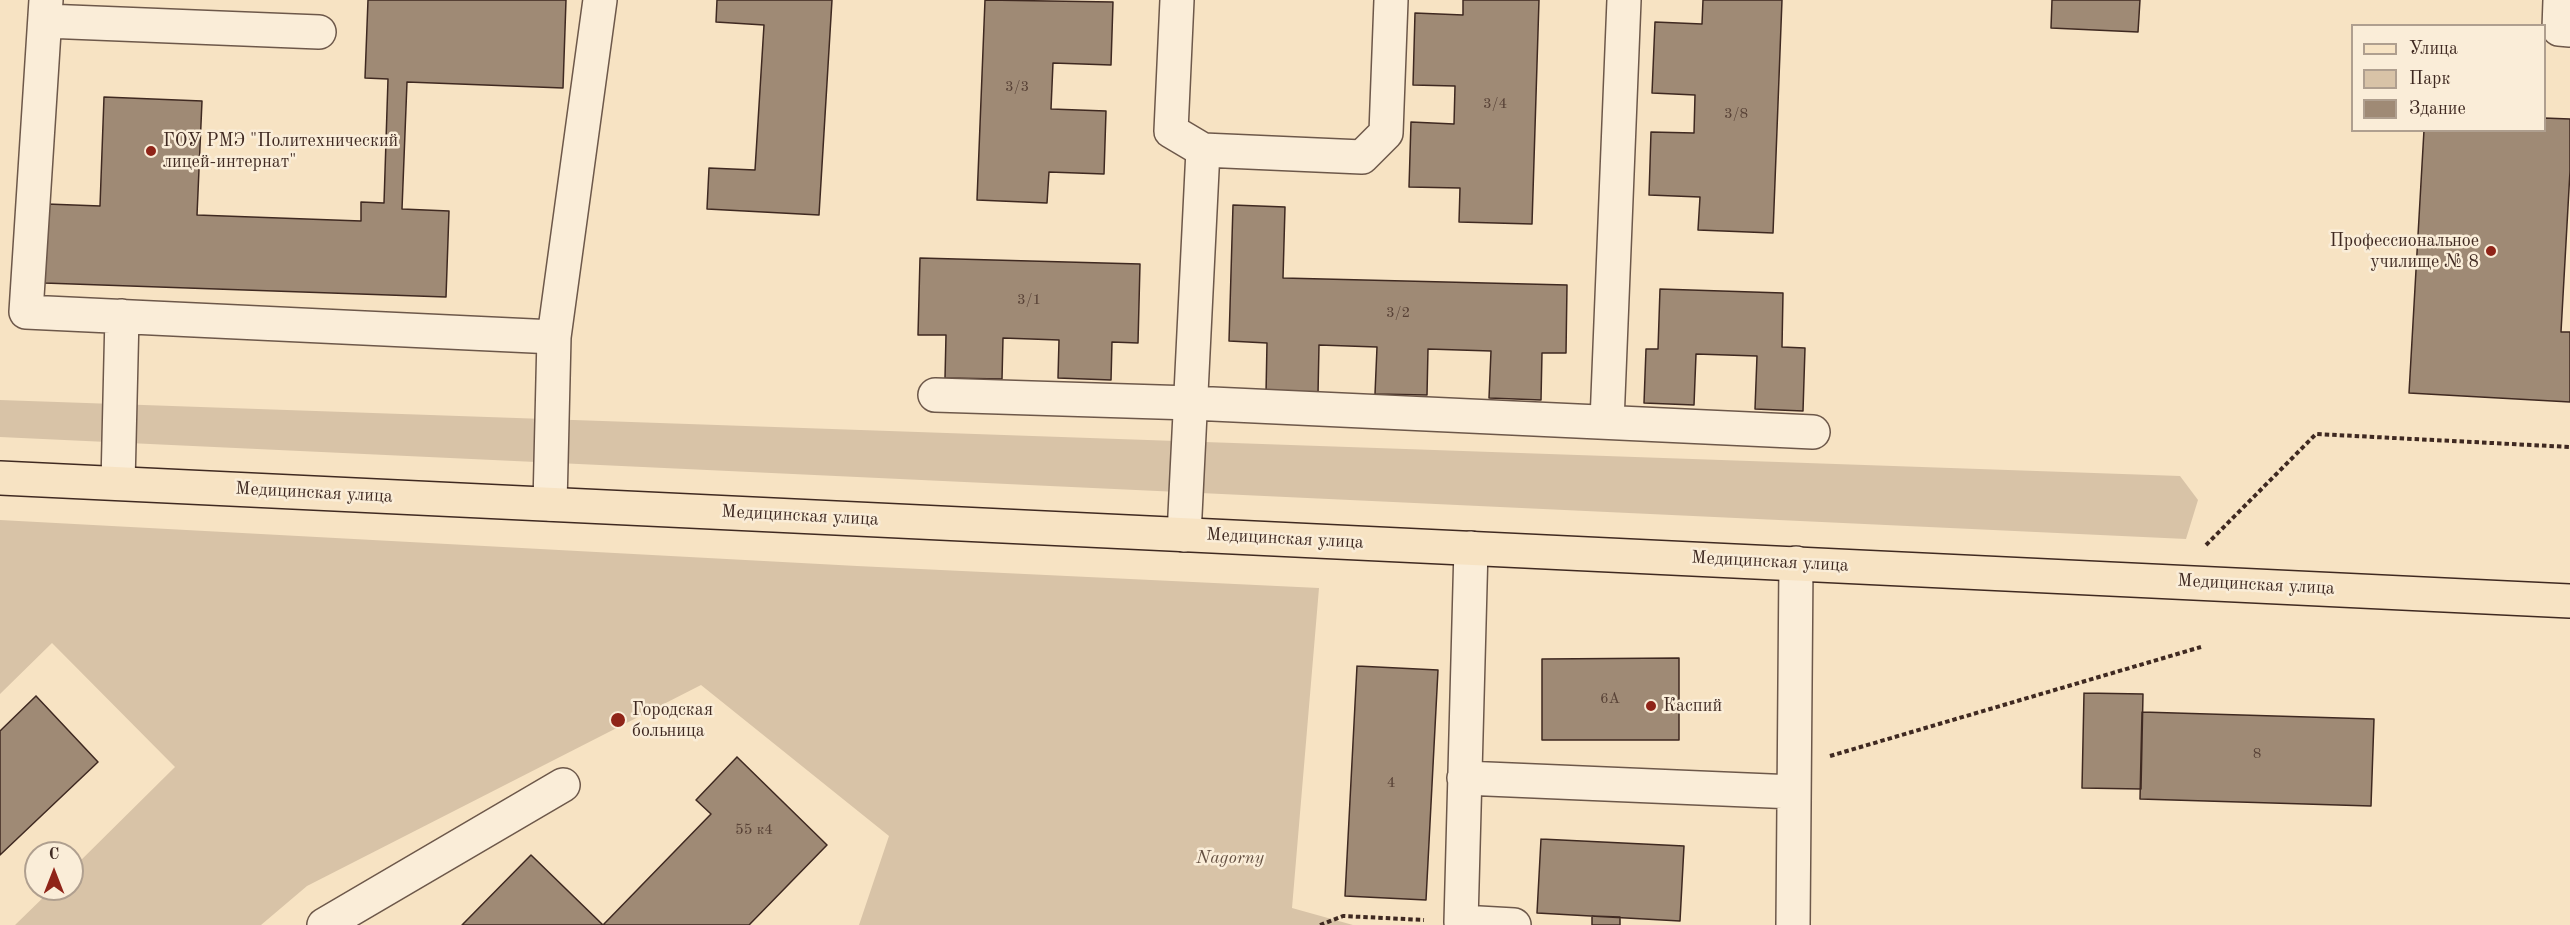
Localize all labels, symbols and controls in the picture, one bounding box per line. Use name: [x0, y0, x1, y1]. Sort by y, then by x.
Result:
legend: [2351, 24, 2546, 132]
text: Улица: [2409, 40, 2458, 58]
text: Парк: [2409, 70, 2450, 88]
house number: 3/3: [1005, 78, 1029, 96]
house number: 3/4: [1483, 95, 1507, 113]
text: Здание: [2409, 100, 2466, 118]
house number: 3/8: [1724, 105, 1748, 123]
place label: ГОУ РМЭ "Политехнический лицей-интернат": [163, 130, 398, 172]
marker: ГОУ РМЭ "Политехнический лицей-интернат": [144, 144, 158, 158]
place label: Профессиональное училище № 8: [2330, 230, 2479, 272]
marker: Профессиональное училище № 8: [2484, 244, 2498, 258]
house number: 3/1: [1017, 291, 1041, 309]
house number: 3/2: [1386, 304, 1410, 322]
street label: Медицинская улица: [235, 478, 393, 508]
street label: Медицинская улица: [721, 501, 879, 531]
street label: Медицинская улица: [1206, 524, 1364, 554]
street label: Медицинская улица: [1691, 547, 1849, 577]
street label: Медицинская улица: [2177, 570, 2335, 600]
house number: 6А: [1600, 690, 1620, 708]
place label: Каспий: [1663, 695, 1722, 717]
place label: Городская больница: [632, 699, 713, 742]
marker: Каспий: [1644, 699, 1658, 713]
marker: Городская больница: [609, 711, 627, 729]
house number: 8: [2253, 745, 2261, 763]
house number: 4: [1387, 774, 1395, 792]
house number: 55 к4: [735, 821, 773, 839]
north arrow: [24, 841, 84, 901]
text: С: [49, 847, 59, 863]
park label: Nagorny: [1196, 847, 1264, 869]

